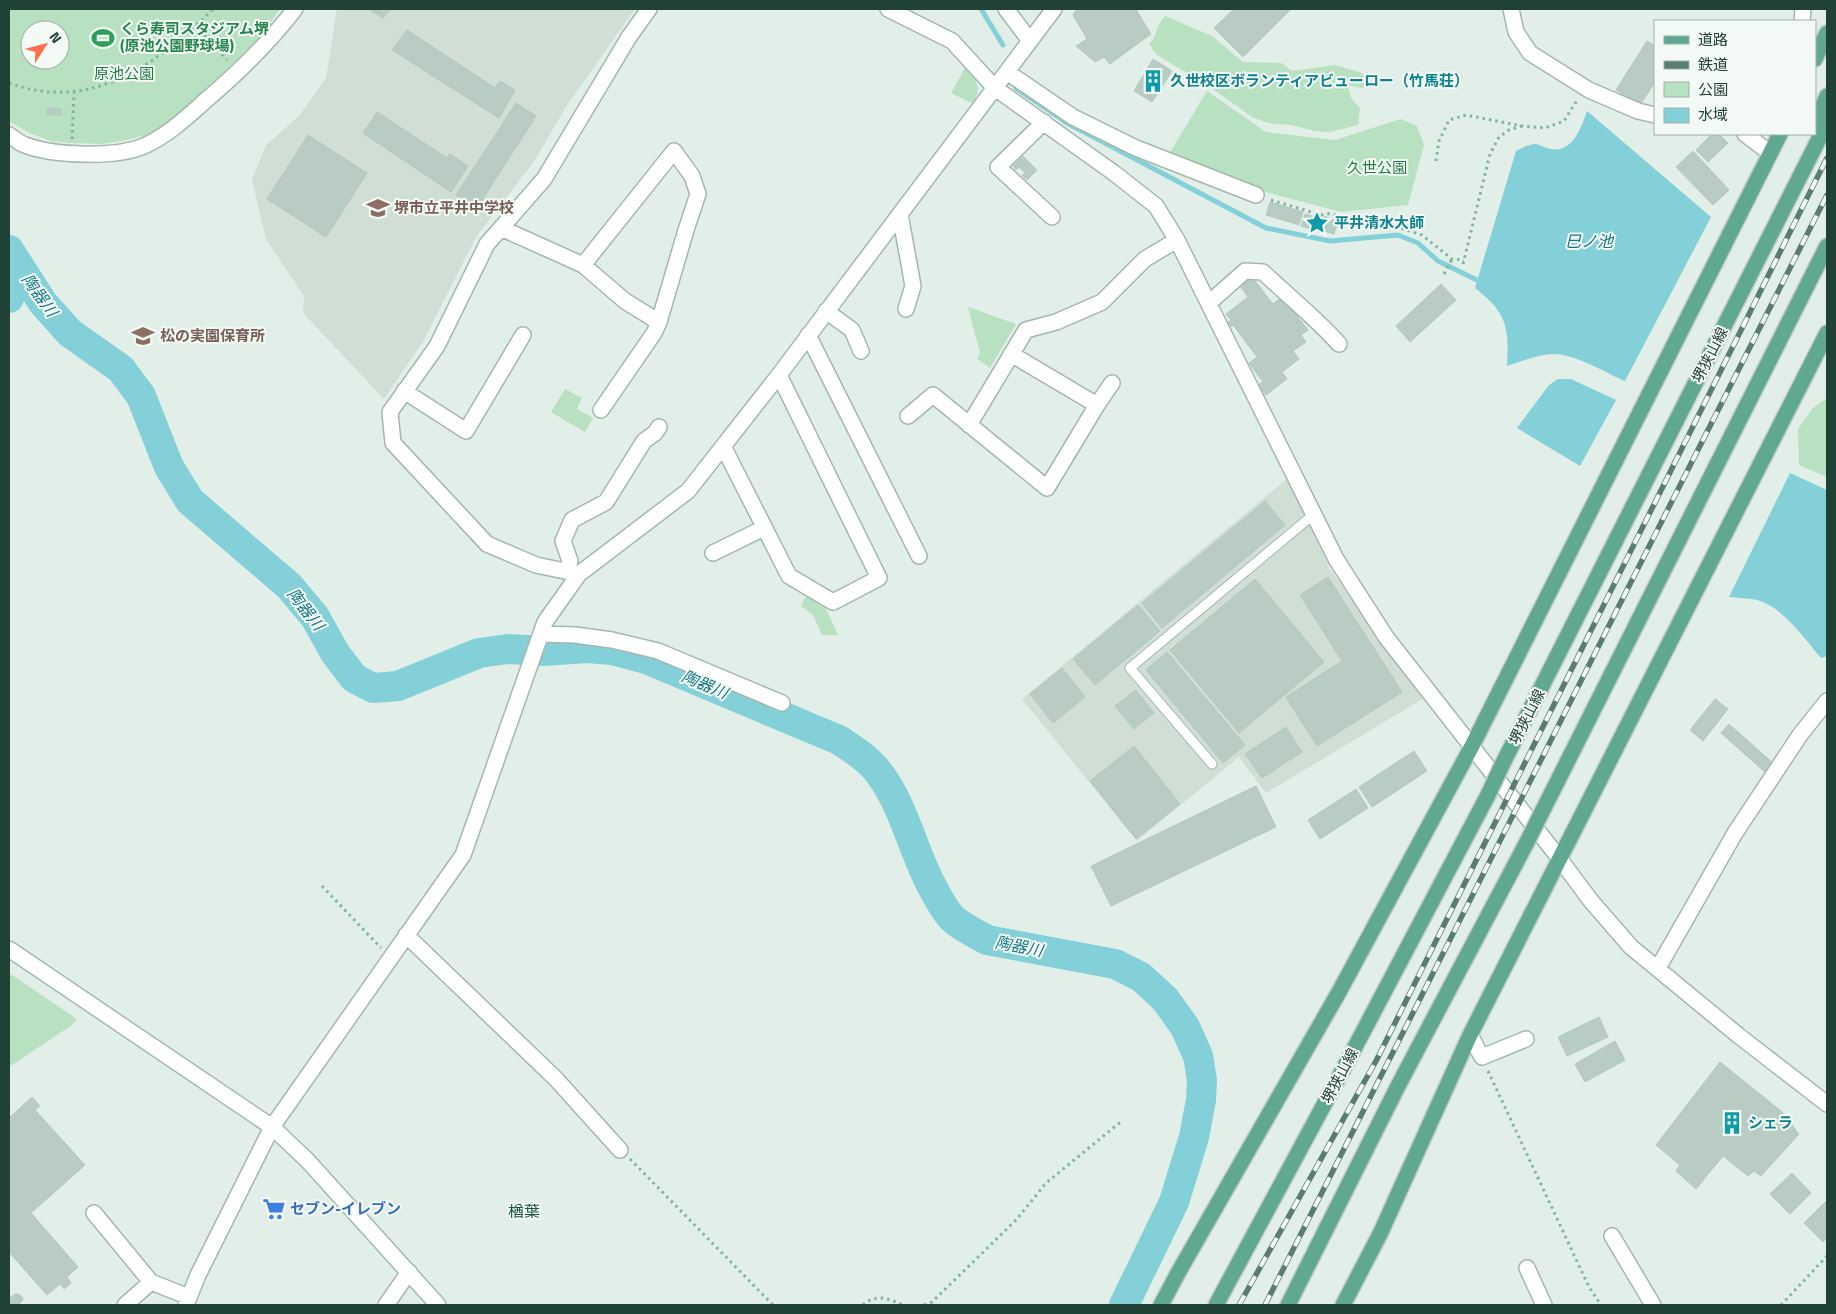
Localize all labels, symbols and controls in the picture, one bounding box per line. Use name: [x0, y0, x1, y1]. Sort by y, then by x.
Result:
place label: くら寿司スタジアム堺 (原池公園野球場): [120, 17, 269, 57]
north arrow: [20, 20, 70, 70]
legend: [1654, 20, 1816, 135]
sports icon: くら寿司スタジアム堺 (原池公園野球場): [90, 25, 116, 51]
text: N: [45, 27, 67, 47]
text: 道路: [1698, 28, 1728, 51]
text: 鉄道: [1698, 53, 1728, 76]
park label: 原池公園: [94, 62, 154, 85]
building icon: 久世校区ボランティアビューロー（竹馬荘）: [1140, 68, 1166, 94]
place label: 久世校区ボランティアビューロー（竹馬荘）: [1170, 69, 1469, 92]
text: 公園: [1698, 78, 1728, 101]
text: 水域: [1698, 103, 1728, 126]
park label: 久世公園: [1347, 156, 1407, 179]
school or university icon: 堺市立平井中学校: [365, 195, 391, 221]
place label: 堺市立平井中学校: [394, 196, 514, 219]
place icon: 平井清水大師: [1304, 210, 1330, 236]
place label: 平井清水大師: [1334, 211, 1424, 234]
water label: 巳ノ池: [1565, 229, 1615, 253]
water label: 陶器川: [16, 269, 65, 323]
school or university icon: 松の実園保育所: [130, 323, 156, 349]
street label: 堺狭山線: [1686, 323, 1733, 387]
place label: 松の実園保育所: [160, 324, 265, 347]
water label: 陶器川: [282, 583, 331, 637]
water label: 陶器川: [678, 664, 734, 705]
street label: 堺狭山線: [1503, 685, 1550, 749]
water label: 陶器川: [993, 930, 1047, 963]
street label: 堺狭山線: [1315, 1044, 1364, 1108]
building icon: シェラ: [1719, 1110, 1745, 1136]
place label: シェラ: [1748, 1111, 1793, 1134]
supermarket icon: セブン-イレブン: [261, 1196, 287, 1222]
place label: セブン-イレブン: [290, 1197, 401, 1220]
district label: 楢葉: [508, 1199, 540, 1223]

